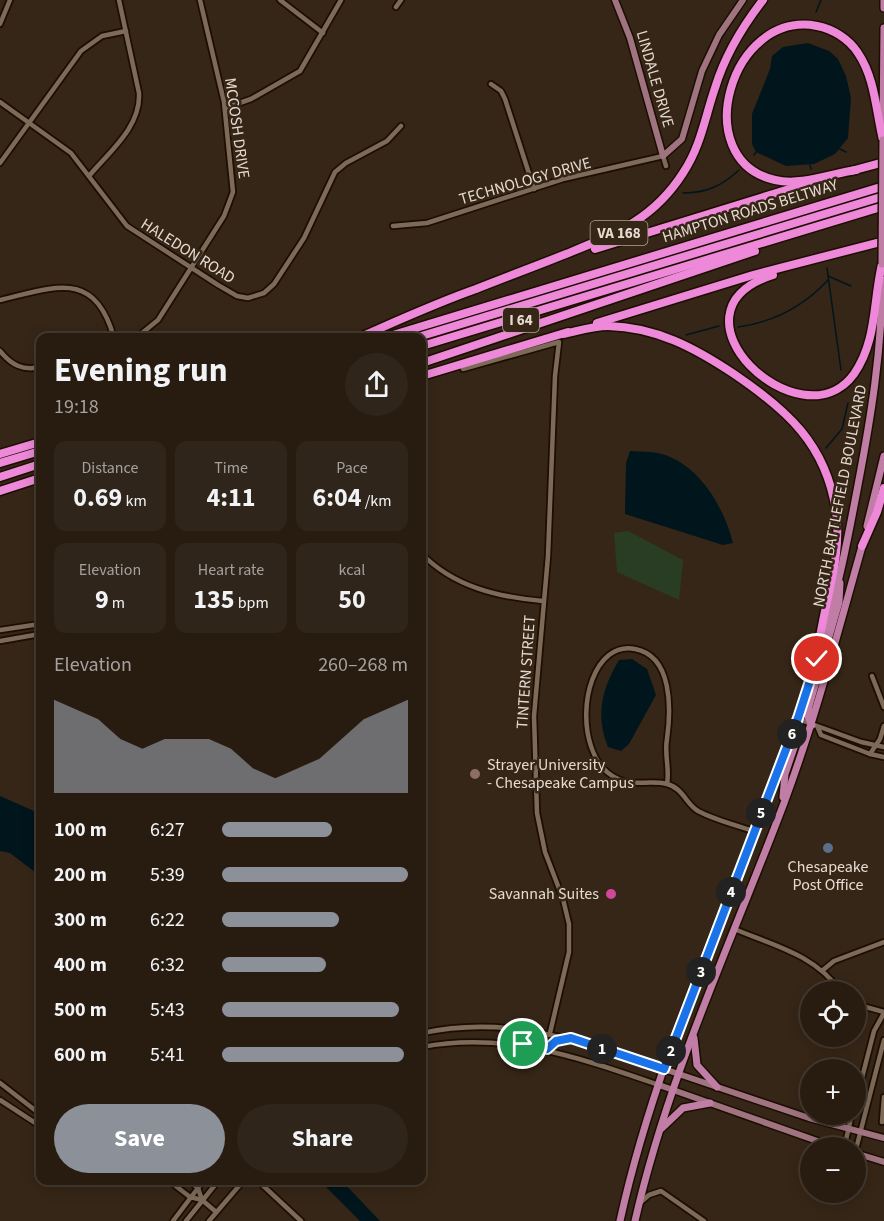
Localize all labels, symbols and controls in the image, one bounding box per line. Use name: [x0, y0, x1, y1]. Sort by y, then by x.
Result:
street label: LINDALE DRIVE: [631, 28, 679, 130]
street label: MCCOSH DRIVE: [219, 76, 255, 180]
street label: TECHNOLOGY DRIVE: [457, 152, 593, 210]
street label: HAMPTON ROADS BELTWAY: [659, 174, 841, 248]
street label: HALEDON ROAD: [137, 213, 240, 289]
road number: VA 168: [590, 221, 648, 245]
road number: I 64: [503, 308, 539, 332]
text: Evening run: [54, 347, 228, 394]
button: share: [345, 353, 408, 416]
street label: NORTH BATTLEFIELD BOULEVARD: [808, 383, 872, 609]
text: 19:18: [54, 393, 99, 421]
text: Distance: [82, 457, 138, 479]
text: Time: [214, 457, 248, 479]
text: Pace: [336, 457, 368, 479]
text: 0.69: [73, 479, 122, 516]
text: 4:11: [207, 479, 255, 516]
text: 6:04: [313, 479, 362, 516]
text: km: [122, 490, 147, 512]
text: /km: [362, 490, 391, 512]
text: Elevation: [79, 559, 141, 581]
text: Heart rate: [198, 559, 264, 581]
text: kcal: [339, 559, 365, 581]
text: 9: [95, 581, 109, 618]
text: 135: [193, 581, 234, 618]
text: 50: [338, 581, 366, 618]
text: m: [109, 592, 125, 614]
text: bpm: [234, 592, 269, 614]
street label: TINTERN STREET: [511, 614, 541, 730]
pin: [791, 633, 842, 684]
icon: check: [800, 642, 833, 675]
text: Elevation: [54, 651, 132, 679]
text: 260–268 m: [318, 651, 408, 679]
pin: 6: [777, 719, 807, 749]
text: 6: [788, 723, 796, 745]
place label: Strayer University - Chesapeake Campus: [487, 754, 634, 794]
marker: Strayer University - Chesapeake Campus: [468, 767, 482, 781]
pin: 5: [746, 798, 776, 828]
text: 5: [757, 802, 765, 824]
text: 100 m: [54, 816, 107, 844]
text: 6:27: [150, 816, 185, 844]
marker: Chesapeake Post Office: [821, 841, 835, 855]
place label: Chesapeake Post Office: [788, 856, 868, 896]
text: 200 m: [54, 861, 107, 889]
text: 5:39: [150, 861, 185, 889]
pin: 4: [716, 877, 746, 907]
text: 4: [727, 881, 735, 903]
place label: Savannah Suites: [489, 883, 599, 905]
marker: Savannah Suites: [604, 887, 618, 901]
text: 300 m: [54, 906, 107, 934]
text: 6:22: [150, 906, 185, 934]
text: 400 m: [54, 951, 107, 979]
text: 6:32: [150, 951, 185, 979]
pin: 3: [686, 957, 716, 987]
text: 3: [697, 961, 705, 983]
map controls: [800, 981, 866, 1203]
button: locate: [800, 981, 866, 1047]
text: 500 m: [54, 996, 107, 1024]
text: 5:43: [150, 996, 185, 1024]
pin: [497, 1018, 548, 1069]
icon: arrive: [506, 1027, 539, 1060]
pin: 1: [587, 1034, 617, 1064]
pin: 2: [656, 1036, 686, 1066]
text: 1: [598, 1038, 606, 1060]
text: 2: [667, 1040, 675, 1062]
text: 600 m: [54, 1041, 107, 1069]
text: 5:41: [150, 1041, 185, 1069]
button: +: [800, 1059, 866, 1125]
button: Save: [54, 1104, 225, 1173]
button: Share: [237, 1104, 408, 1173]
button: −: [800, 1137, 866, 1203]

